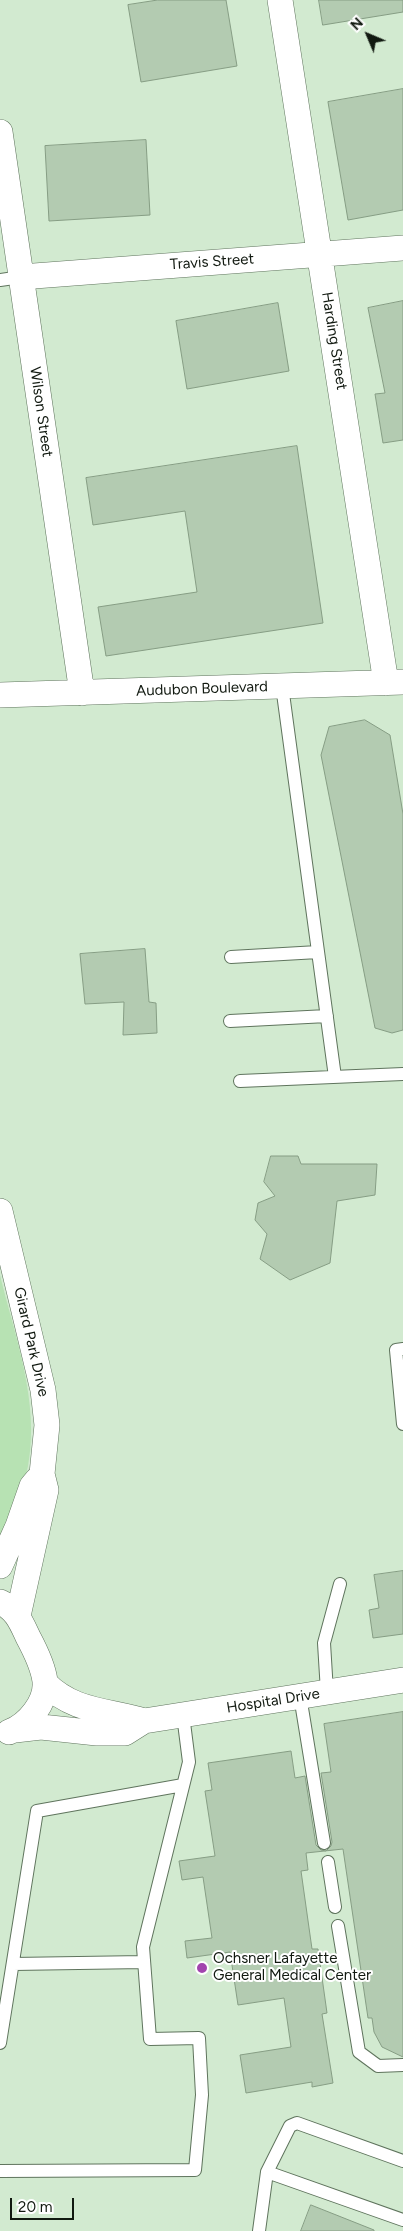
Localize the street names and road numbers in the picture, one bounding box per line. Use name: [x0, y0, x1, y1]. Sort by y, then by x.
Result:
street label: Travis Street: [169, 250, 255, 274]
street label: Harding Street: [317, 291, 351, 391]
street label: Wilson Street: [26, 366, 56, 458]
street label: Audubon Boulevard: [136, 678, 268, 700]
street label: Girard Park Drive: [10, 1285, 52, 1399]
street label: Hospital Drive: [225, 1685, 321, 1717]

